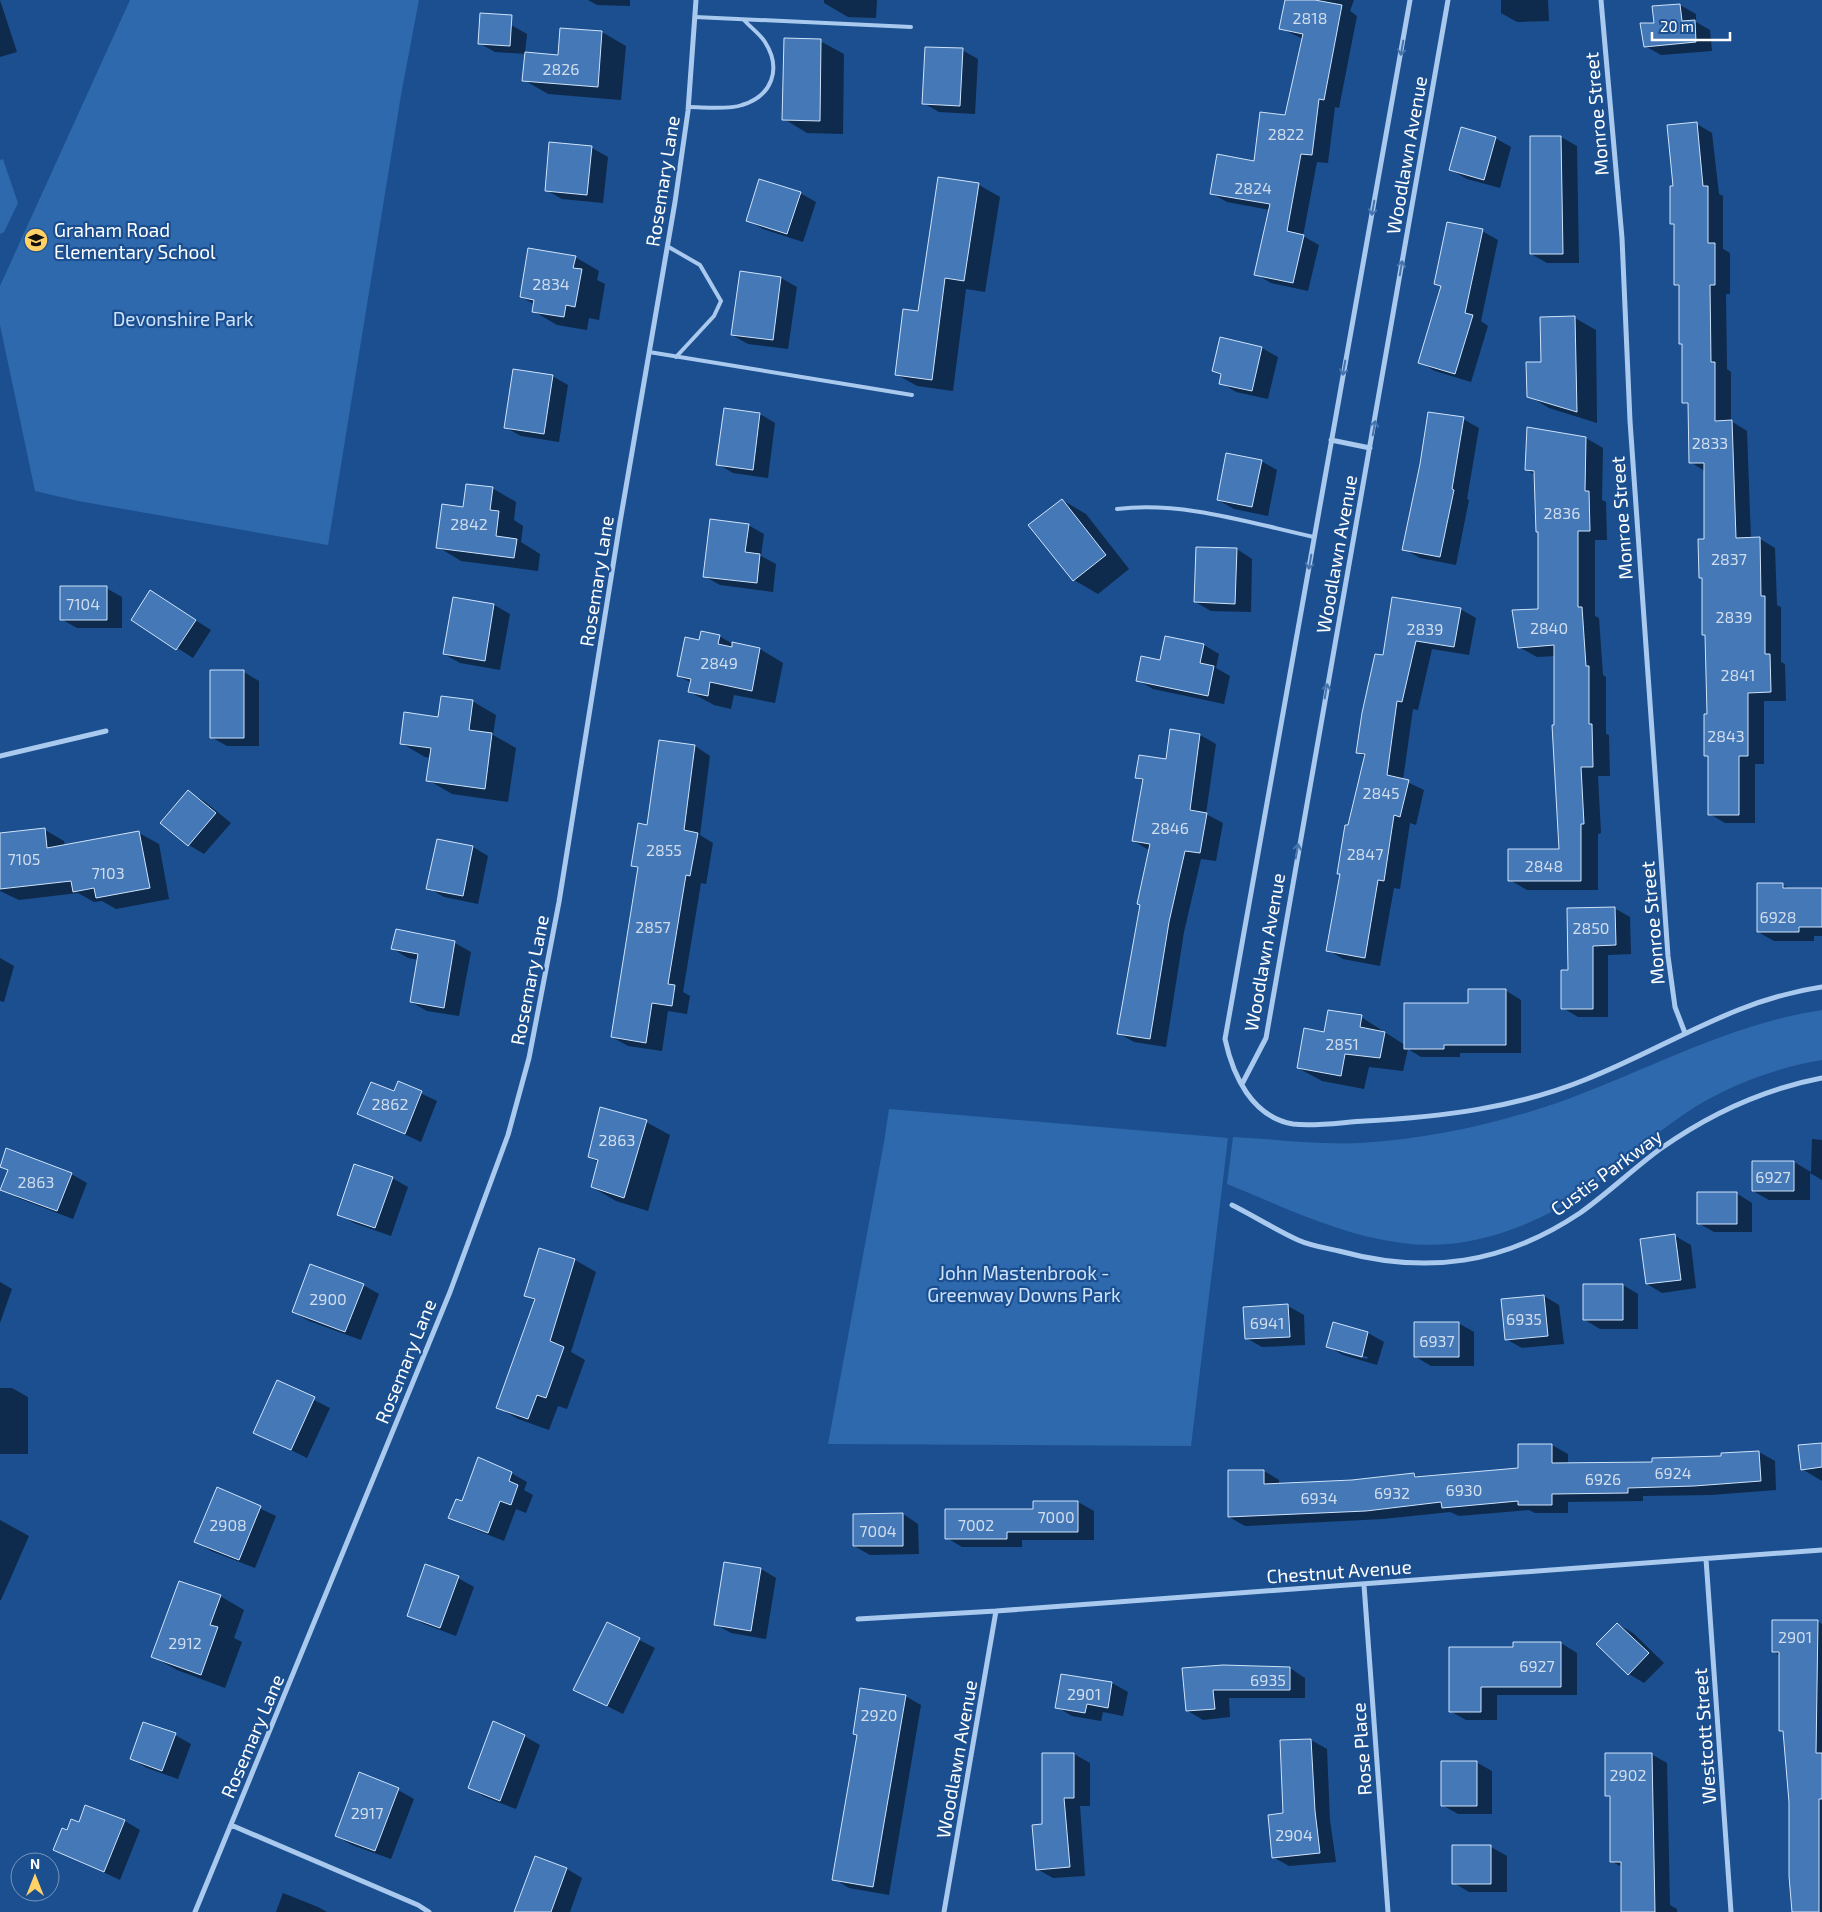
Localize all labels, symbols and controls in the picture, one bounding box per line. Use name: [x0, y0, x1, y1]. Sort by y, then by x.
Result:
house number: 2818: [1293, 8, 1327, 27]
scale bar: [1652, 10, 1730, 42]
text: 20 m: [1660, 17, 1694, 35]
one-way arrow: [1396, 40, 1406, 56]
street label: Monroe Street: [1579, 51, 1613, 177]
house number: 2826: [543, 59, 579, 78]
street label: Woodlawn Avenue: [1381, 74, 1431, 236]
street label: Rosemary Lane: [640, 114, 684, 248]
house number: 2822: [1268, 124, 1304, 143]
house number: 2824: [1234, 178, 1272, 197]
one-way arrow: [1368, 200, 1378, 216]
place label: Graham Road Elementary School: [54, 218, 216, 263]
school or university icon: Graham Road Elementary School: [23, 227, 49, 253]
one-way arrow: [1397, 260, 1407, 276]
house number: 2834: [532, 274, 570, 293]
park label: Devonshire Park: [113, 307, 254, 330]
one-way arrow: [1339, 359, 1349, 375]
one-way arrow: [1369, 420, 1379, 436]
house number: 2833: [1692, 433, 1728, 452]
street label: Monroe Street: [1605, 455, 1637, 581]
street label: Woodlawn Avenue: [1311, 473, 1361, 635]
house number: 2836: [1544, 503, 1580, 522]
house number: 2842: [450, 514, 488, 533]
street label: Rosemary Lane: [574, 514, 618, 648]
house number: 2837: [1711, 549, 1747, 568]
one-way arrow: [1304, 554, 1314, 570]
house number: 7104: [66, 594, 100, 613]
house number: 2839: [1716, 607, 1752, 626]
house number: 2840: [1530, 618, 1568, 637]
house number: 2839: [1407, 619, 1443, 638]
house number: 2849: [700, 653, 738, 672]
house number: 2841: [1721, 665, 1755, 684]
one-way arrow: [1322, 684, 1331, 700]
house number: 2843: [1707, 726, 1745, 745]
house number: 2845: [1362, 783, 1400, 802]
house number: 2846: [1151, 818, 1189, 837]
house number: 2855: [646, 840, 682, 859]
one-way arrow: [1293, 844, 1303, 860]
house number: 2847: [1347, 844, 1383, 863]
house number: 7105: [8, 849, 40, 868]
house number: 2848: [1525, 856, 1563, 875]
street label: Monroe Street: [1635, 860, 1669, 986]
house number: 7103: [91, 863, 125, 882]
street label: Woodlawn Avenue: [1239, 871, 1289, 1033]
house number: 6928: [1759, 907, 1797, 926]
street label: Rosemary Lane: [505, 913, 553, 1047]
house number: 2857: [635, 917, 671, 936]
house number: 2850: [1573, 918, 1609, 937]
house number: 2851: [1325, 1034, 1359, 1053]
house number: 2862: [372, 1094, 408, 1113]
street label: Custis Parkway: [1546, 1124, 1666, 1220]
house number: 2863: [599, 1130, 635, 1149]
house number: 6927: [1755, 1167, 1791, 1186]
house number: 2863: [18, 1172, 54, 1191]
park label: John Mastenbrook - Greenway Downs Park: [927, 1261, 1121, 1306]
house number: 2900: [309, 1289, 347, 1308]
street label: Rosemary Lane: [370, 1295, 440, 1427]
house number: 6935: [1506, 1309, 1542, 1328]
house number: 6941: [1250, 1313, 1284, 1332]
house number: 6937: [1419, 1331, 1455, 1350]
house number: 6924: [1654, 1463, 1692, 1482]
house number: 6926: [1585, 1469, 1621, 1488]
house number: 6930: [1446, 1480, 1482, 1499]
house number: 6932: [1374, 1483, 1410, 1502]
house number: 6934: [1300, 1488, 1338, 1507]
house number: 7000: [1037, 1507, 1075, 1526]
house number: 2908: [209, 1515, 247, 1534]
house number: 7002: [958, 1515, 994, 1534]
house number: 7004: [859, 1521, 897, 1540]
street label: Chestnut Avenue: [1266, 1554, 1412, 1588]
house number: 2901: [1778, 1627, 1812, 1646]
house number: 2912: [168, 1633, 202, 1652]
house number: 6927: [1519, 1656, 1555, 1675]
street label: Westcott Street: [1688, 1667, 1720, 1805]
house number: 6935: [1250, 1670, 1286, 1689]
street label: Rosemary Lane: [216, 1671, 288, 1801]
street label: Woodlawn Avenue: [931, 1678, 981, 1840]
house number: 2901: [1067, 1684, 1101, 1703]
street label: Rose Place: [1346, 1702, 1376, 1796]
house number: 2920: [861, 1705, 897, 1724]
house number: 2902: [1610, 1765, 1646, 1784]
house number: 2917: [351, 1803, 383, 1822]
house number: 2904: [1275, 1825, 1313, 1844]
north arrow: [10, 1852, 60, 1902]
text: N: [30, 1855, 40, 1872]

